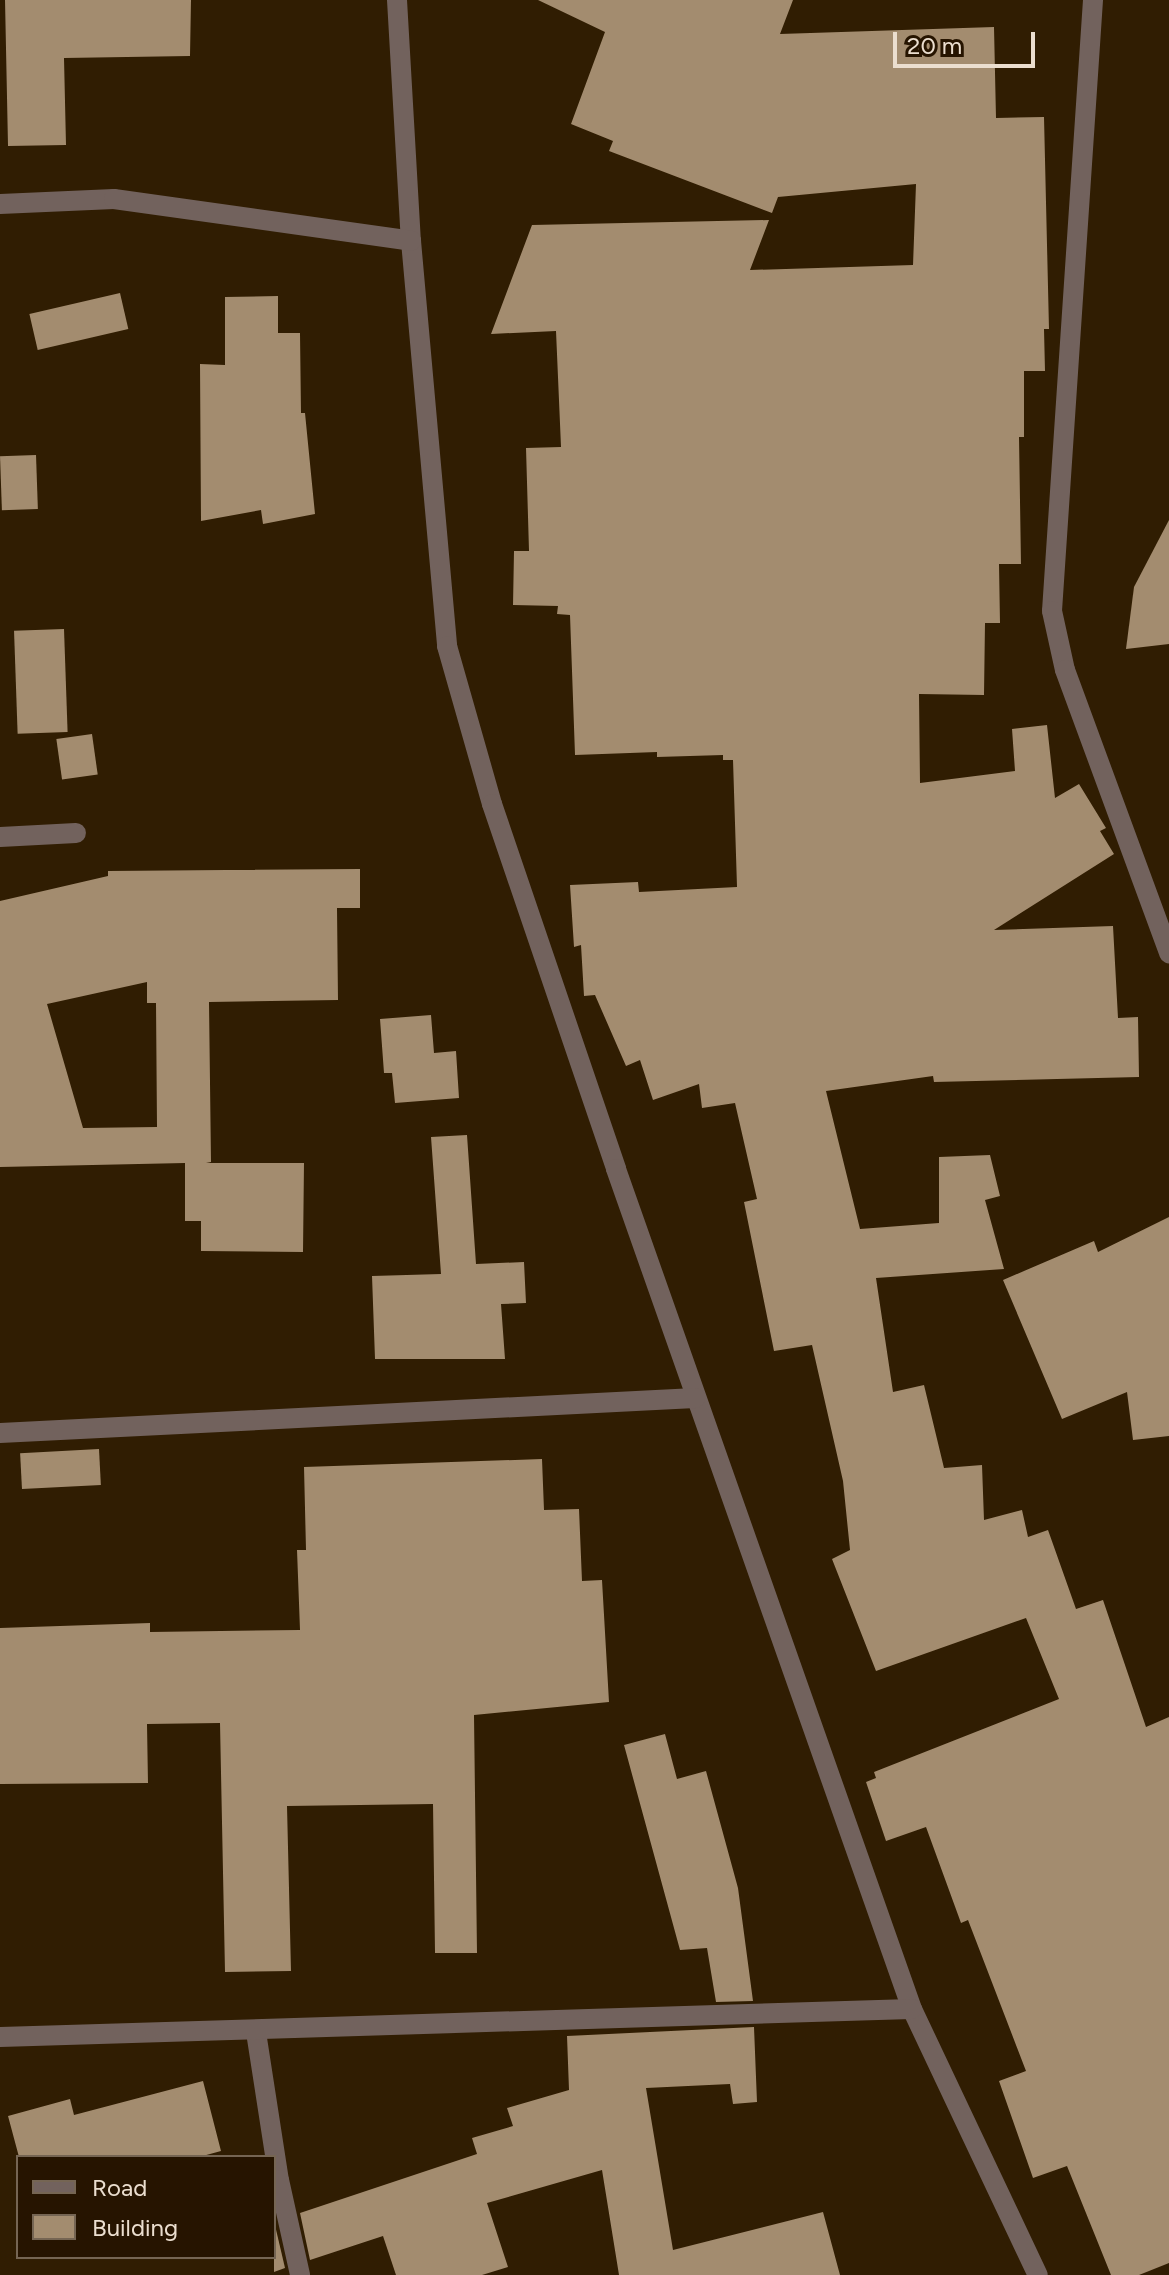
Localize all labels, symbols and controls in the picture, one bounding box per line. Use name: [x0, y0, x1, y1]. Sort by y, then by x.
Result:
scale bar: [897, 16, 1039, 66]
text: 20 m: [907, 31, 962, 60]
legend: [16, 2155, 276, 2259]
text: Road: [92, 2173, 147, 2202]
text: Building: [92, 2213, 178, 2242]

